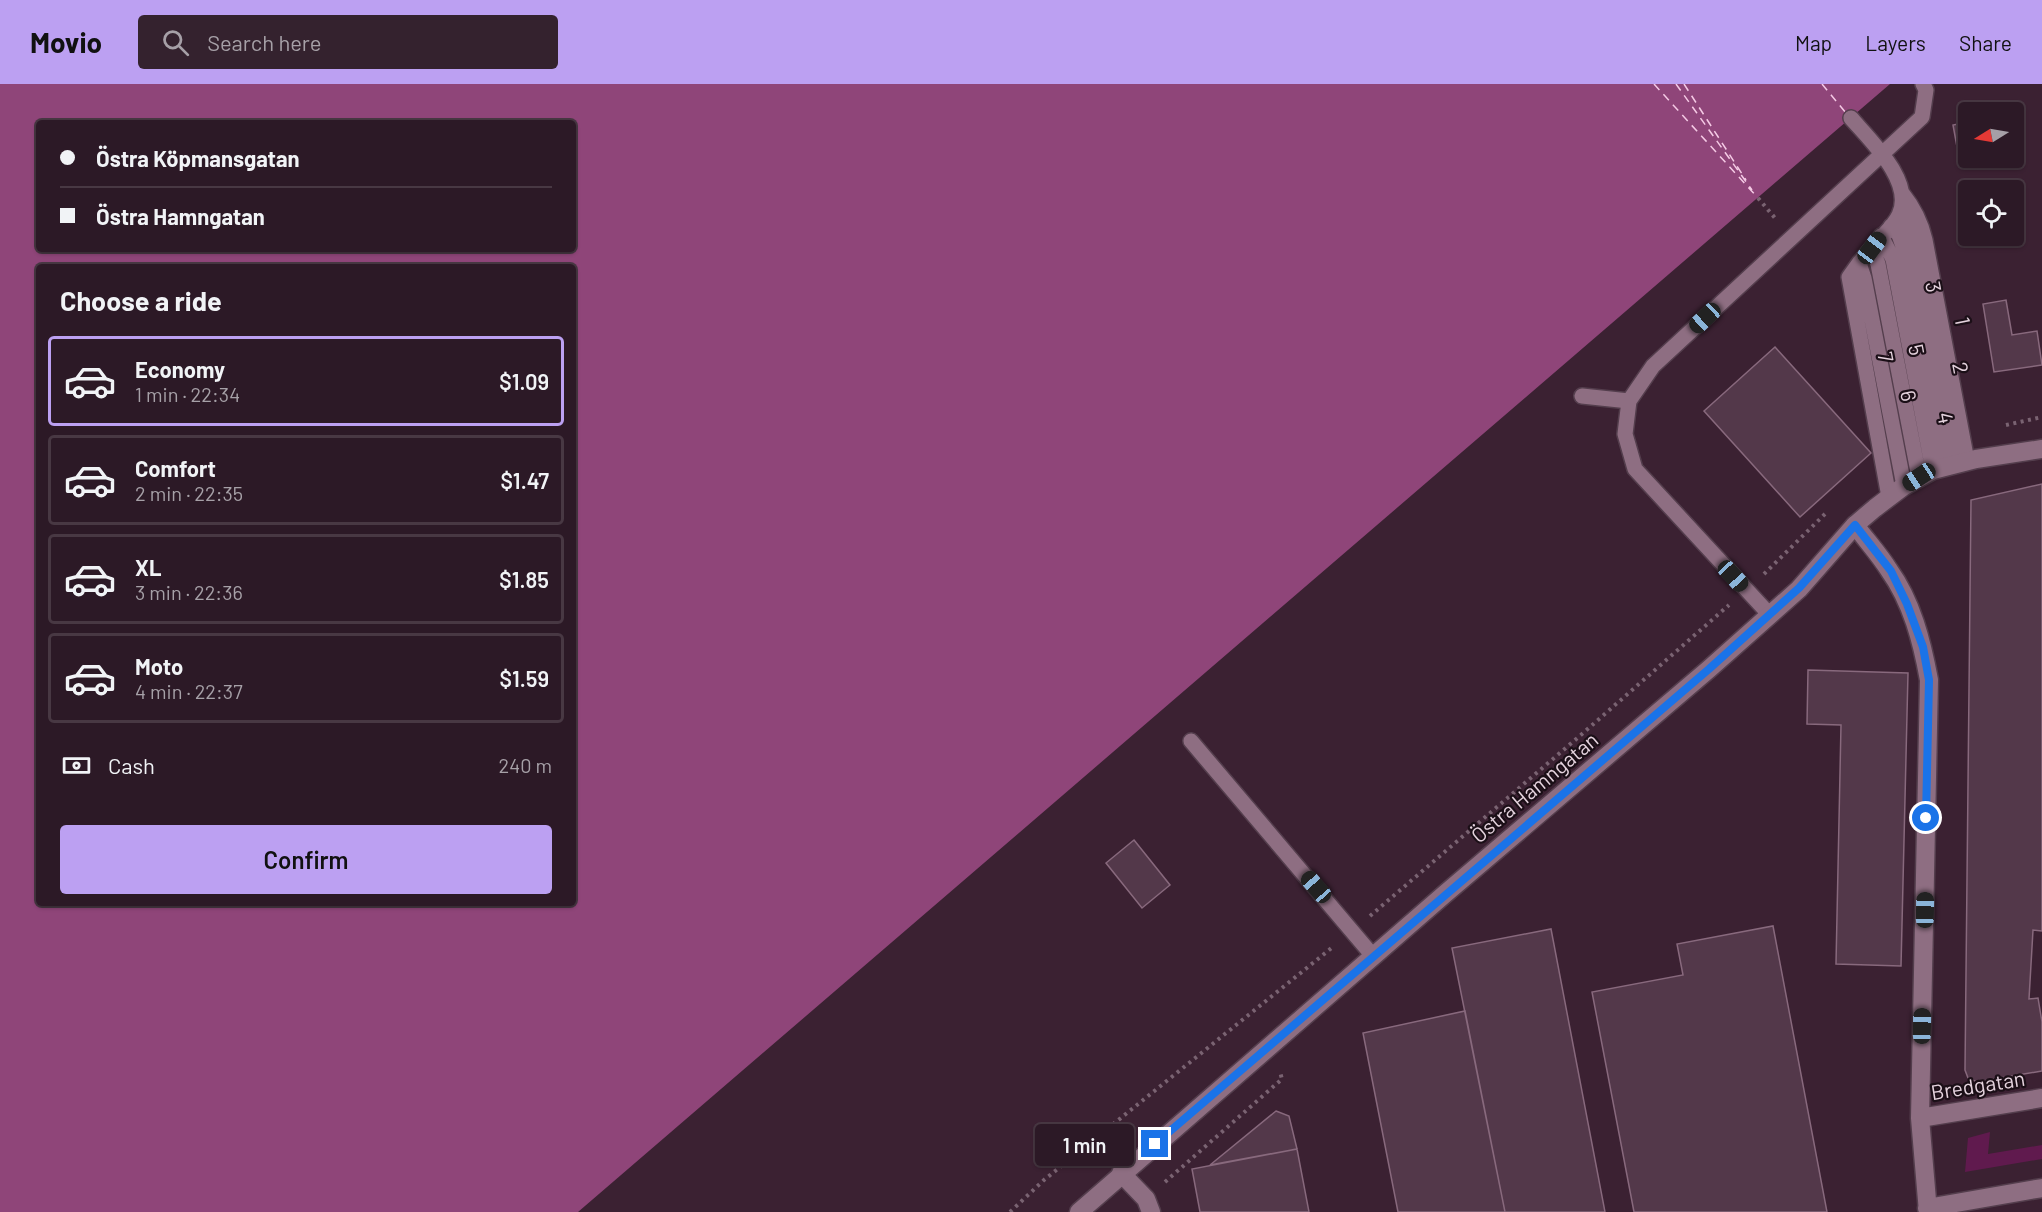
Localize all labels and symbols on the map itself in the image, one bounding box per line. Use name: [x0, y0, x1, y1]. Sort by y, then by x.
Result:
north arrow: [1958, 102, 2024, 168]
car: [1854, 228, 1890, 268]
street label: 3: [1921, 279, 1948, 294]
car: [1686, 299, 1724, 337]
street label: 1: [1950, 315, 1976, 327]
street label: 5: [1904, 342, 1931, 357]
street label: 7: [1873, 349, 1900, 364]
street label: 2: [1948, 360, 1975, 376]
street label: 6: [1896, 388, 1923, 403]
street label: 4: [1933, 410, 1960, 426]
car: [1899, 460, 1939, 494]
car: [1714, 557, 1752, 595]
street label: Östra Hamngatan: [1465, 726, 1603, 847]
route start: [1912, 804, 1939, 831]
car: [1297, 868, 1335, 906]
car: [1916, 892, 1934, 928]
car: [1913, 1008, 1931, 1044]
street label: Bredgatan: [1929, 1065, 2027, 1104]
callout: 1 min: [1035, 1123, 1134, 1165]
route end: [1141, 1130, 1168, 1157]

